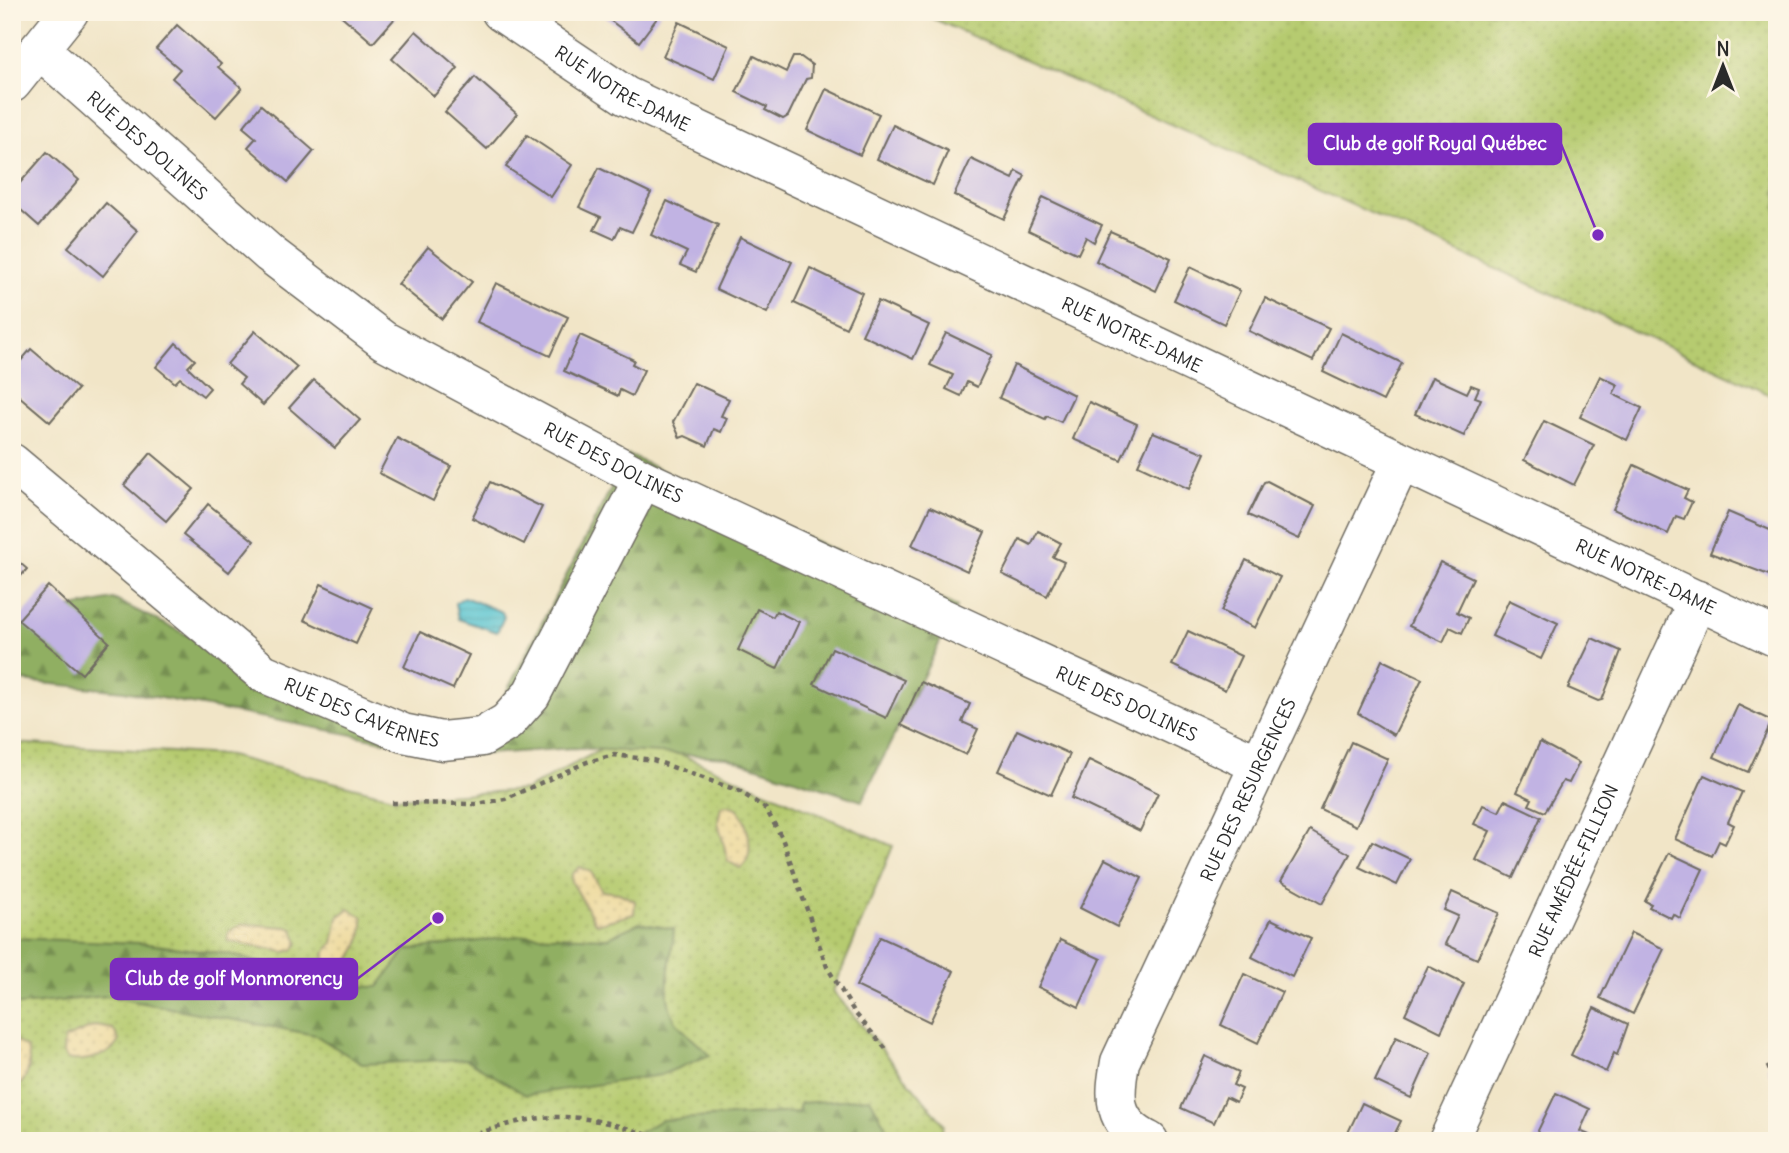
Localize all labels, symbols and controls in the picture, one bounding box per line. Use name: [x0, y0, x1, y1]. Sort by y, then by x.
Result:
north arrow: [1688, 32, 1758, 102]
text: N: [1716, 37, 1730, 61]
street label: RUE NOTRE-DAME: [551, 40, 694, 136]
street label: RUE DES DOLINES: [82, 86, 212, 205]
callout: Club de golf Royal Québec: [1309, 124, 1561, 164]
text: Club de golf Royal Québec: [1323, 131, 1547, 155]
street label: RUE NOTRE-DAME: [1058, 291, 1206, 377]
street label: RUE DES DOLINES: [540, 417, 687, 508]
street label: RUE NOTRE-DAME: [1572, 533, 1720, 619]
street label: RUE DES DOLINES: [1052, 661, 1201, 746]
street label: RUE DES CAVERNES: [281, 672, 442, 752]
street label: RUE DES RESURGENCES: [1195, 694, 1300, 885]
street label: RUE AMÉDÉE-FILLION: [1523, 780, 1623, 961]
callout: Club de golf Monmorency: [111, 959, 357, 999]
text: Club de golf Monmorency: [125, 966, 343, 990]

